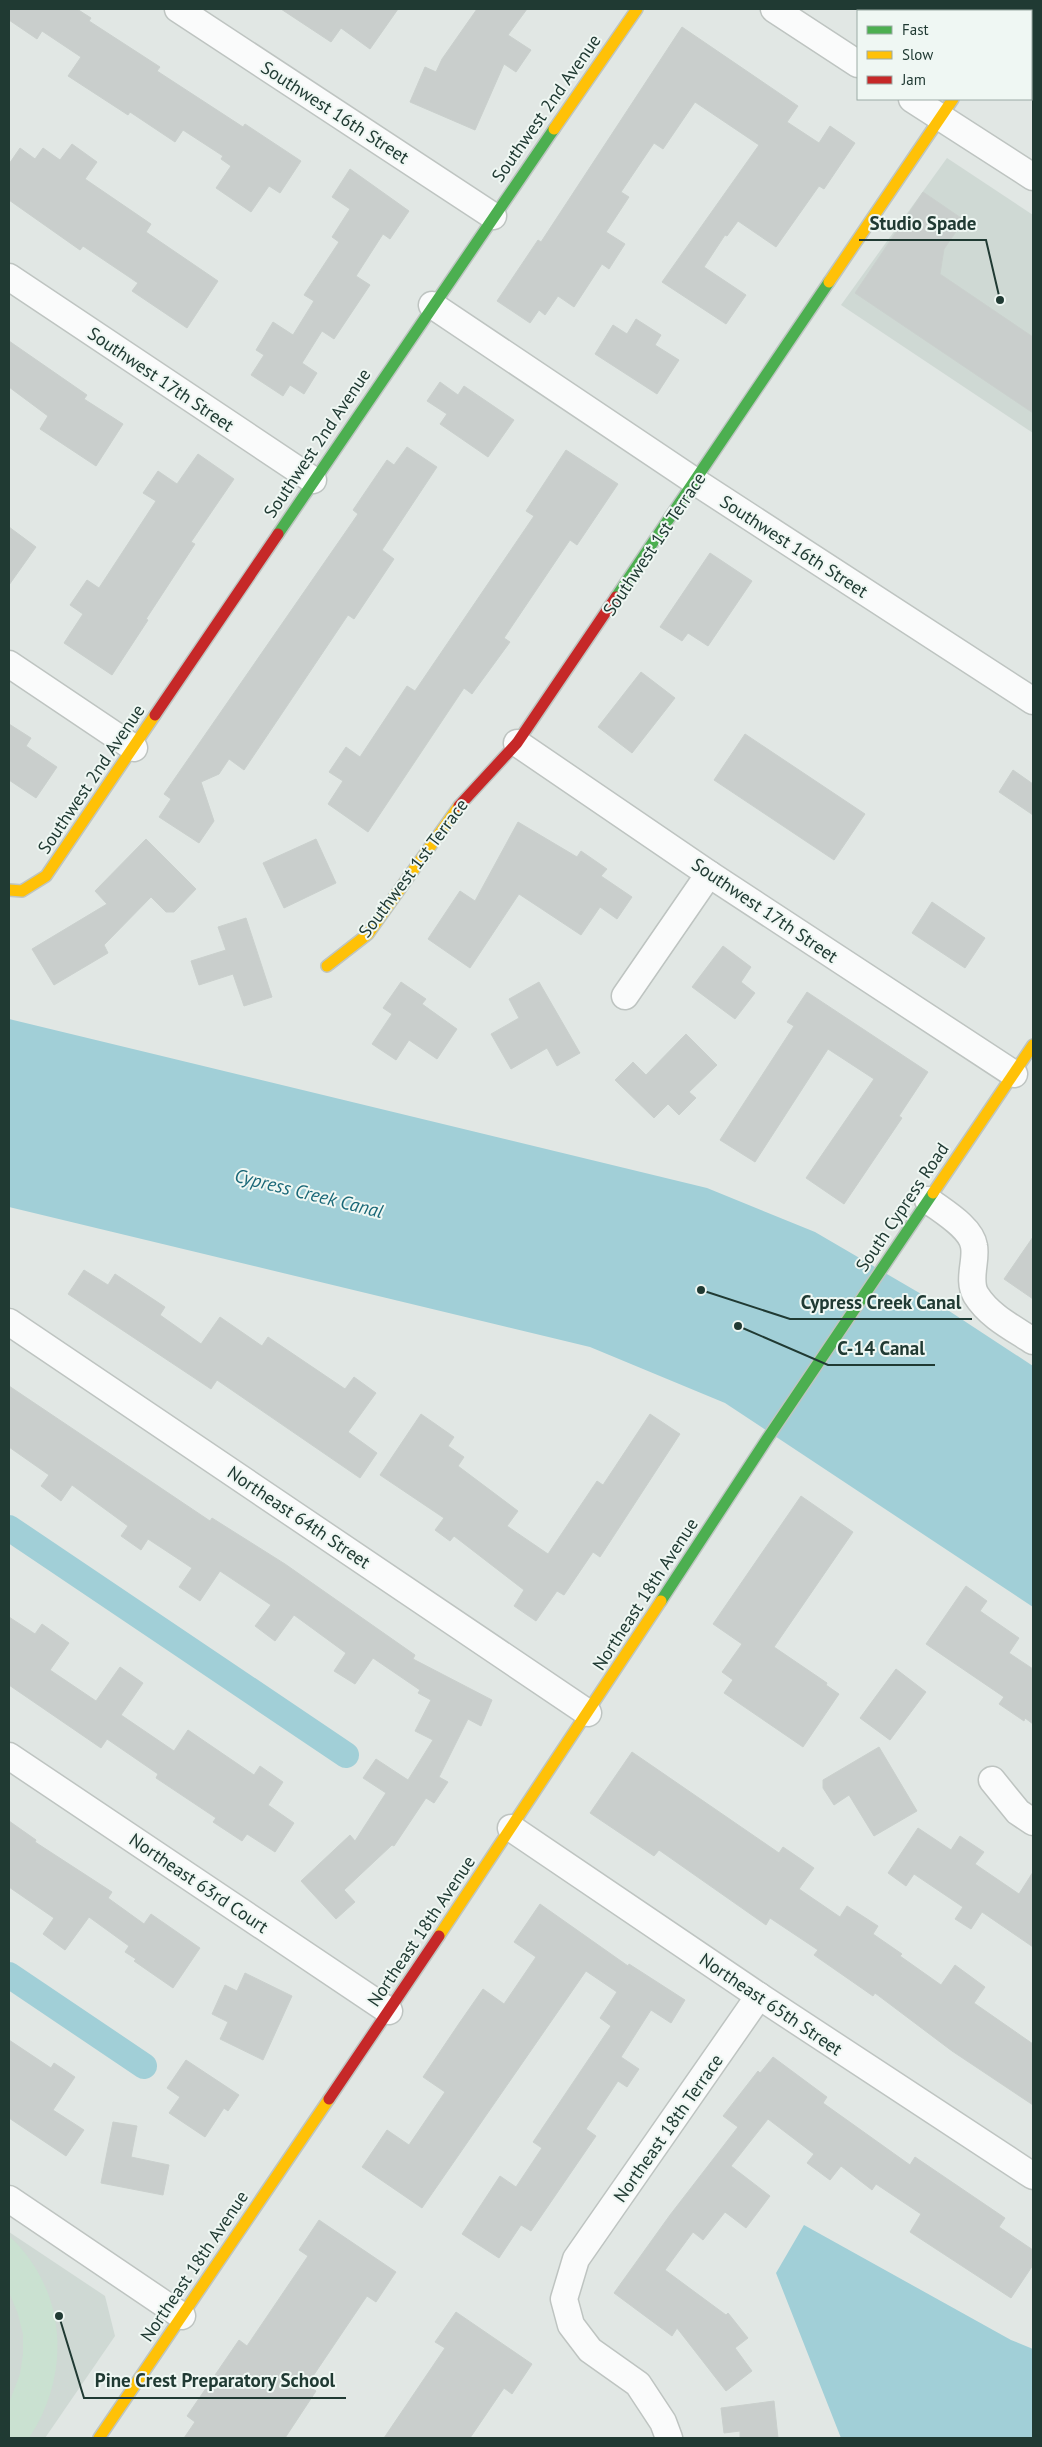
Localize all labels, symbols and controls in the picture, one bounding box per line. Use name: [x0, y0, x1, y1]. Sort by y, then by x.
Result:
legend: [857, 10, 1032, 100]
text: Fast: [902, 20, 929, 39]
street label: Southwest 2nd Avenue: [486, 30, 606, 186]
text: Slow: [902, 45, 933, 64]
street label: Southwest 16th Street: [257, 56, 413, 168]
text: Jam: [901, 70, 926, 89]
callout: Studio Spade: [859, 206, 986, 240]
text: Studio Spade: [870, 211, 976, 235]
street label: Southwest 17th Street: [84, 322, 238, 436]
street label: Southwest 2nd Avenue: [258, 364, 376, 522]
street label: Southwest 1st Terrace: [597, 468, 711, 620]
street label: Southwest 16th Street: [716, 490, 872, 602]
street label: Southwest 2nd Avenue: [32, 700, 150, 858]
street label: Southwest 1st Terrace: [353, 794, 473, 942]
street label: Southwest 17th Street: [688, 853, 842, 967]
street label: South Cypress Road: [850, 1138, 954, 1276]
water label: Cypress Creek Canal: [232, 1163, 386, 1223]
callout: Cypress Creek Canal: [790, 1285, 972, 1319]
text: Cypress Creek Canal: [801, 1290, 962, 1314]
callout: C-14 Canal: [828, 1331, 935, 1365]
text: C-14 Canal: [837, 1336, 925, 1360]
street label: Northeast 64th Street: [223, 1461, 375, 1573]
street label: Northeast 18th Avenue: [587, 1514, 703, 1674]
street label: Northeast 63rd Court: [125, 1828, 273, 1938]
street label: Northeast 18th Avenue: [362, 1851, 480, 2011]
street label: Northeast 65th Street: [695, 1948, 847, 2060]
street label: Northeast 18th Terrace: [608, 2049, 728, 2207]
street label: Northeast 18th Avenue: [135, 2186, 253, 2346]
callout: Pine Crest Preparatory School: [84, 2364, 346, 2398]
text: Pine Crest Preparatory School: [95, 2368, 336, 2392]

